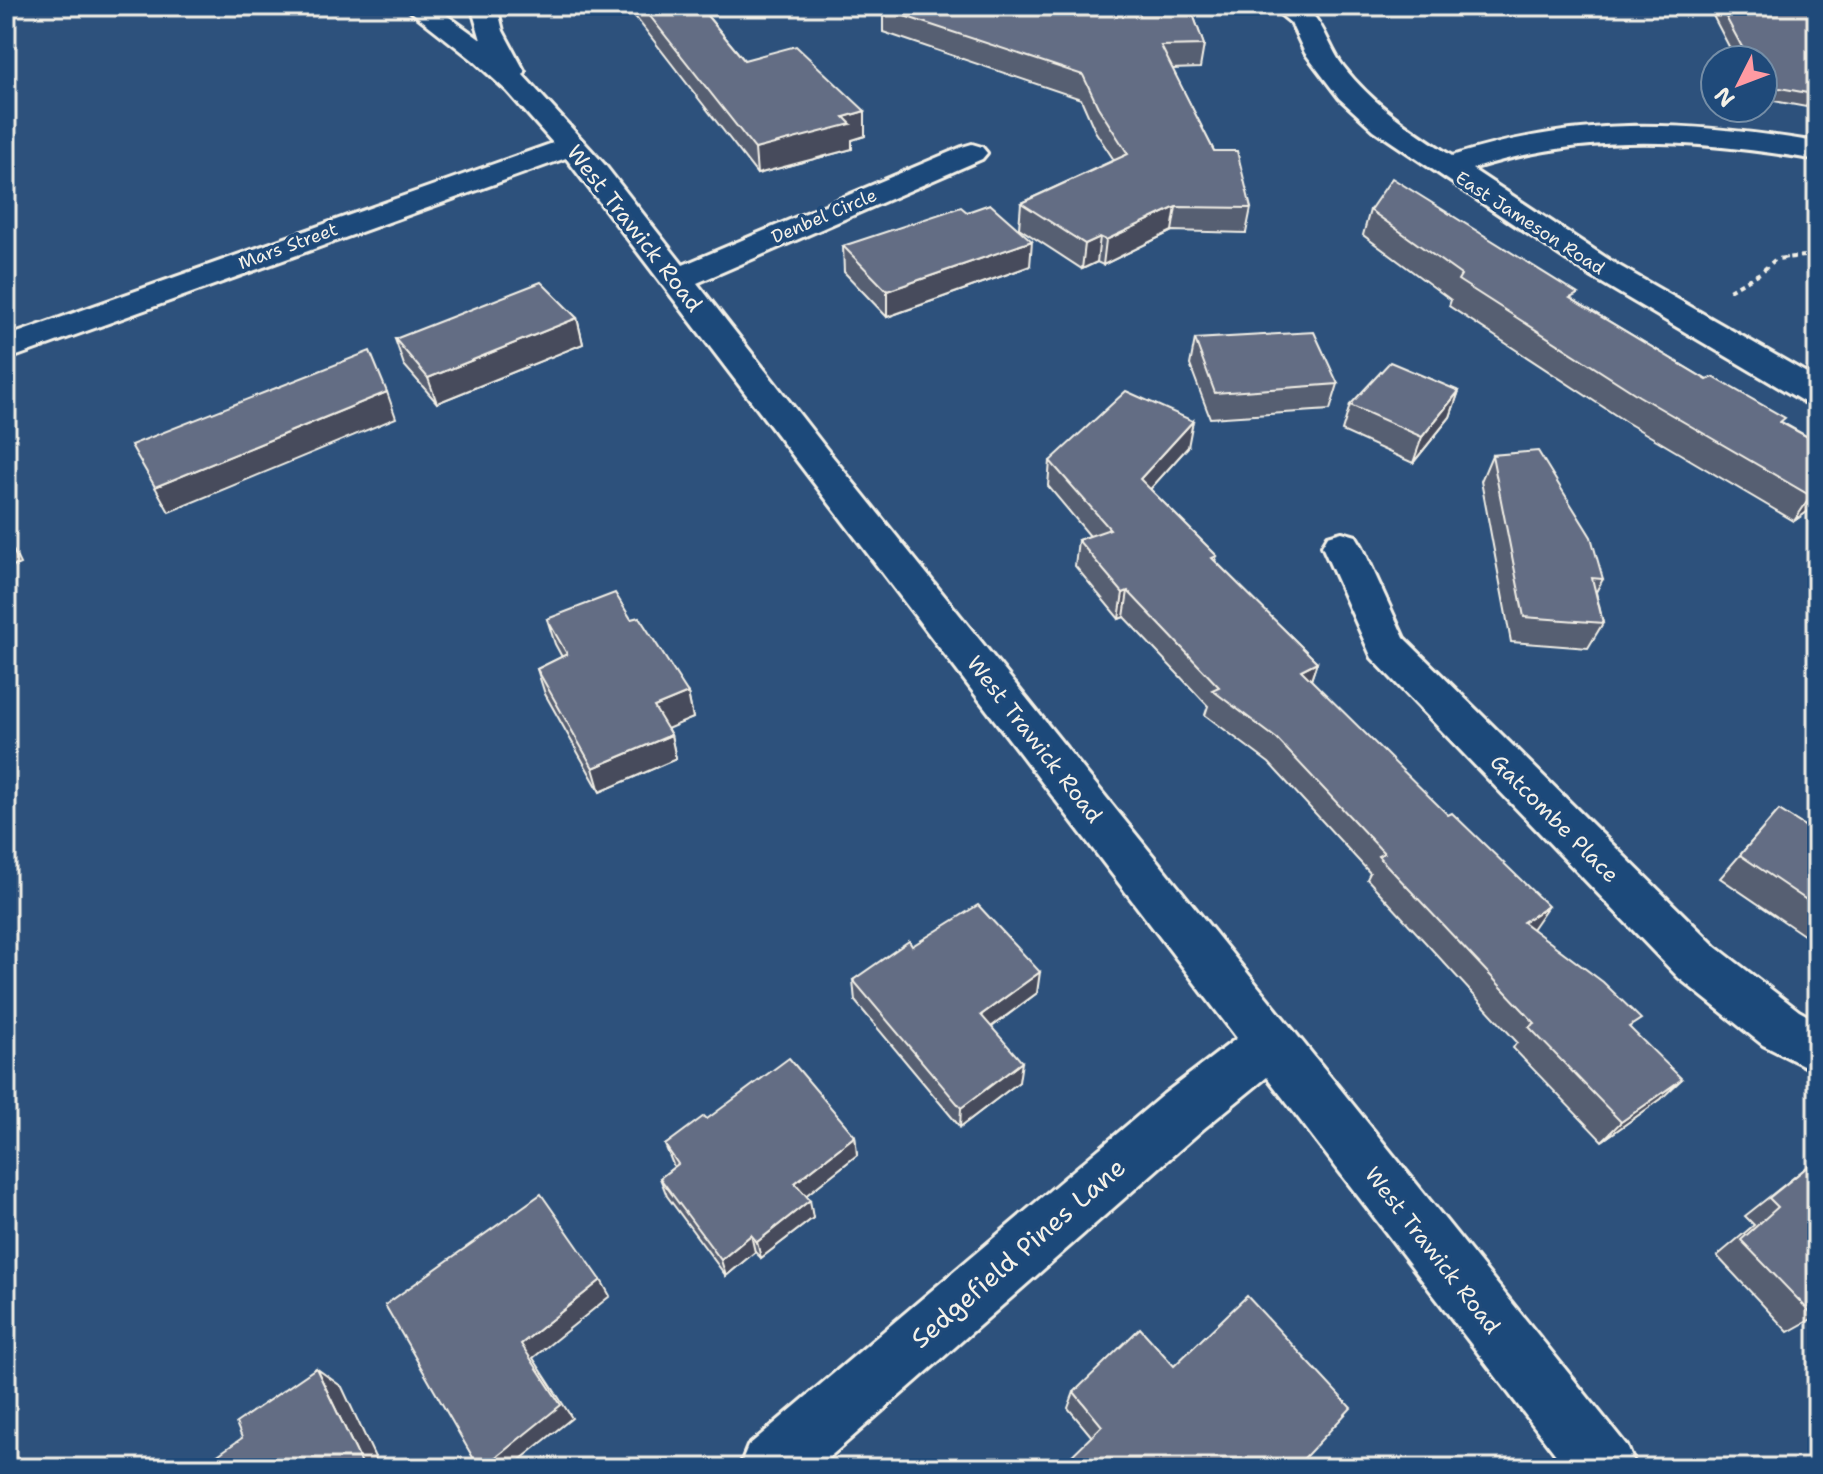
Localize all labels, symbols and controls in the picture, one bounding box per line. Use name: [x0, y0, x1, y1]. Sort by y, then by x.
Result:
north arrow: [1699, 44, 1779, 124]
text: N: [1708, 81, 1741, 113]
street label: West Trawick Road: [560, 139, 709, 318]
street label: East Jameson Road: [1451, 166, 1609, 280]
street label: Denbel Circle: [768, 183, 880, 249]
street label: Mars Street: [235, 217, 341, 275]
street label: West Trawick Road: [960, 650, 1109, 829]
street label: Gatcombe Place: [1484, 748, 1625, 889]
street label: Sedgefield Pines Lane: [903, 1150, 1132, 1356]
street label: West Trawick Road: [1358, 1161, 1507, 1340]

